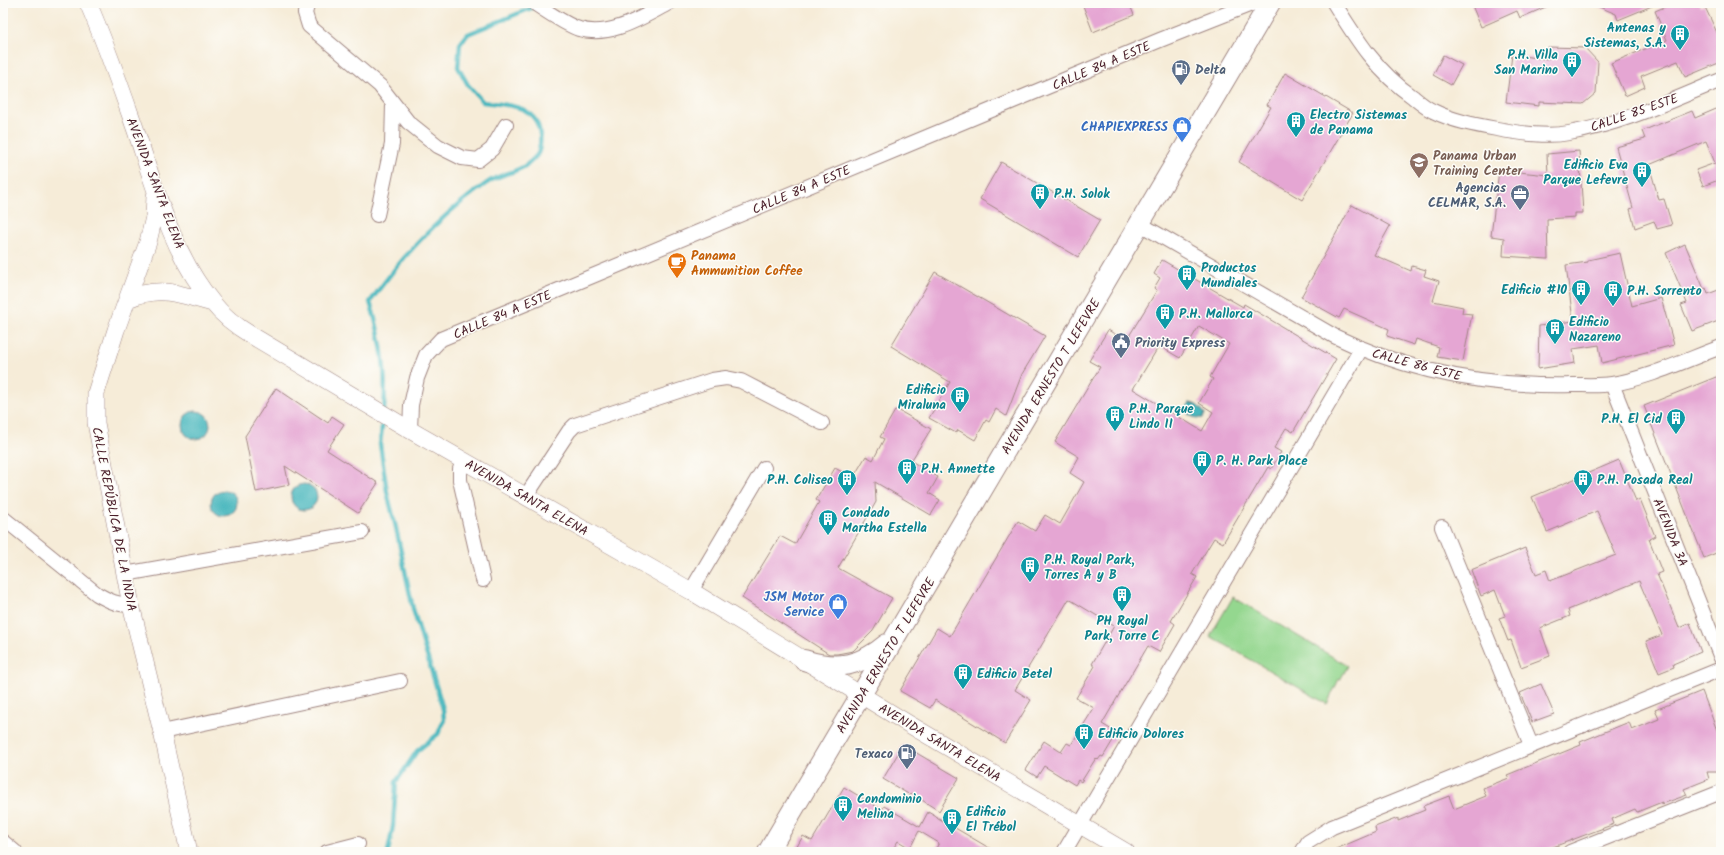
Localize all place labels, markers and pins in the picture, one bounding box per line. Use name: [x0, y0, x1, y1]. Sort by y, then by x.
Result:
place label: Antenas y Sistemas, S.A.: [1584, 18, 1666, 54]
building icon: Antenas y Sistemas, S.A.: [1669, 23, 1691, 51]
place label: P.H. Villa San Marino: [1494, 45, 1558, 81]
building icon: P.H. Villa San Marino: [1561, 50, 1583, 78]
fuel station icon: Delta: [1170, 58, 1192, 86]
place label: Delta: [1195, 60, 1226, 81]
place label: Electro Sistemas de Panama: [1310, 105, 1407, 141]
building icon: Electro Sistemas de Panama: [1285, 110, 1307, 138]
shop icon: CHAPIEXPRESS: [1171, 115, 1193, 143]
place label: CHAPIEXPRESS: [1081, 117, 1169, 138]
place label: Panama Urban Training Center: [1433, 146, 1524, 182]
school or university icon: Panama Urban Training Center: [1408, 151, 1430, 179]
place label: Edificio Eva Parque Lefevre: [1543, 155, 1629, 191]
building icon: Edificio Eva Parque Lefevre: [1631, 160, 1653, 188]
place label: Agencias CELMAR, S.A.: [1428, 178, 1506, 214]
building icon: P.H. Solok: [1029, 182, 1051, 210]
office icon: Agencias CELMAR, S.A.: [1509, 183, 1531, 211]
place label: P.H. Solok: [1054, 184, 1110, 205]
place label: Panama Ammunition Coffee: [691, 246, 803, 282]
cafe icon: Panama Ammunition Coffee: [666, 251, 688, 279]
place label: Productos Mundiales: [1201, 258, 1257, 294]
building icon: Productos Mundiales: [1176, 263, 1198, 291]
building icon: Edificio #10: [1570, 278, 1592, 306]
building icon: P.H. Sorrento: [1602, 279, 1624, 307]
place label: Edificio #10: [1501, 280, 1567, 301]
place label: P.H. Sorrento: [1627, 281, 1702, 302]
building icon: P.H. Mallorca: [1154, 302, 1176, 330]
place label: P.H. Mallorca: [1179, 304, 1253, 325]
place label: Edificio Nazareno: [1569, 312, 1621, 348]
building icon: Edificio Nazareno: [1544, 317, 1566, 345]
public building icon: Priority Express: [1110, 331, 1132, 359]
place label: Priority Express: [1135, 333, 1225, 354]
place label: Edificio Miraluna: [898, 380, 946, 416]
building icon: Edificio Miraluna: [949, 385, 971, 413]
place label: P.H. Parque Lindo II: [1129, 399, 1194, 435]
building icon: P.H. Parque Lindo II: [1104, 404, 1126, 432]
building icon: P.H. El Cid: [1665, 407, 1687, 435]
place label: P.H. El Cid: [1601, 409, 1663, 430]
building icon: P. H. Park Place: [1191, 449, 1213, 477]
place label: P. H. Park Place: [1216, 451, 1308, 472]
building icon: P.H. Annette: [896, 457, 918, 485]
place label: P.H. Annette: [921, 459, 995, 480]
building icon: P.H. Coliseo: [836, 468, 858, 496]
building icon: P.H. Posada Real: [1572, 468, 1594, 496]
place label: P.H. Coliseo: [767, 470, 833, 491]
place label: P.H. Posada Real: [1597, 470, 1693, 491]
place label: Condado Martha Estella: [842, 503, 927, 539]
building icon: Condado Martha Estella: [817, 508, 839, 536]
place label: P.H. Royal Park, Torres A y B: [1044, 550, 1135, 586]
building icon: P.H. Royal Park, Torres A y B: [1019, 555, 1041, 583]
building icon: PH Royal Park, Torre C: [1111, 584, 1133, 612]
place label: JSM Motor Service: [763, 587, 825, 623]
shop icon: JSM Motor Service: [827, 592, 849, 620]
place label: PH Royal Park, Torre C: [1084, 611, 1160, 647]
building icon: Edificio Betel: [952, 662, 974, 690]
place label: Edificio Betel: [977, 664, 1053, 685]
building icon: Edificio Dolores: [1073, 722, 1095, 750]
place label: Edificio Dolores: [1098, 724, 1184, 745]
fuel station icon: Texaco: [896, 742, 918, 770]
place label: Texaco: [855, 744, 893, 765]
place label: Condominio Melina: [857, 789, 922, 825]
building icon: Condominio Melina: [832, 794, 854, 822]
place label: Edificio El Trébol: [966, 802, 1017, 838]
building icon: Edificio El Trébol: [941, 807, 963, 835]

